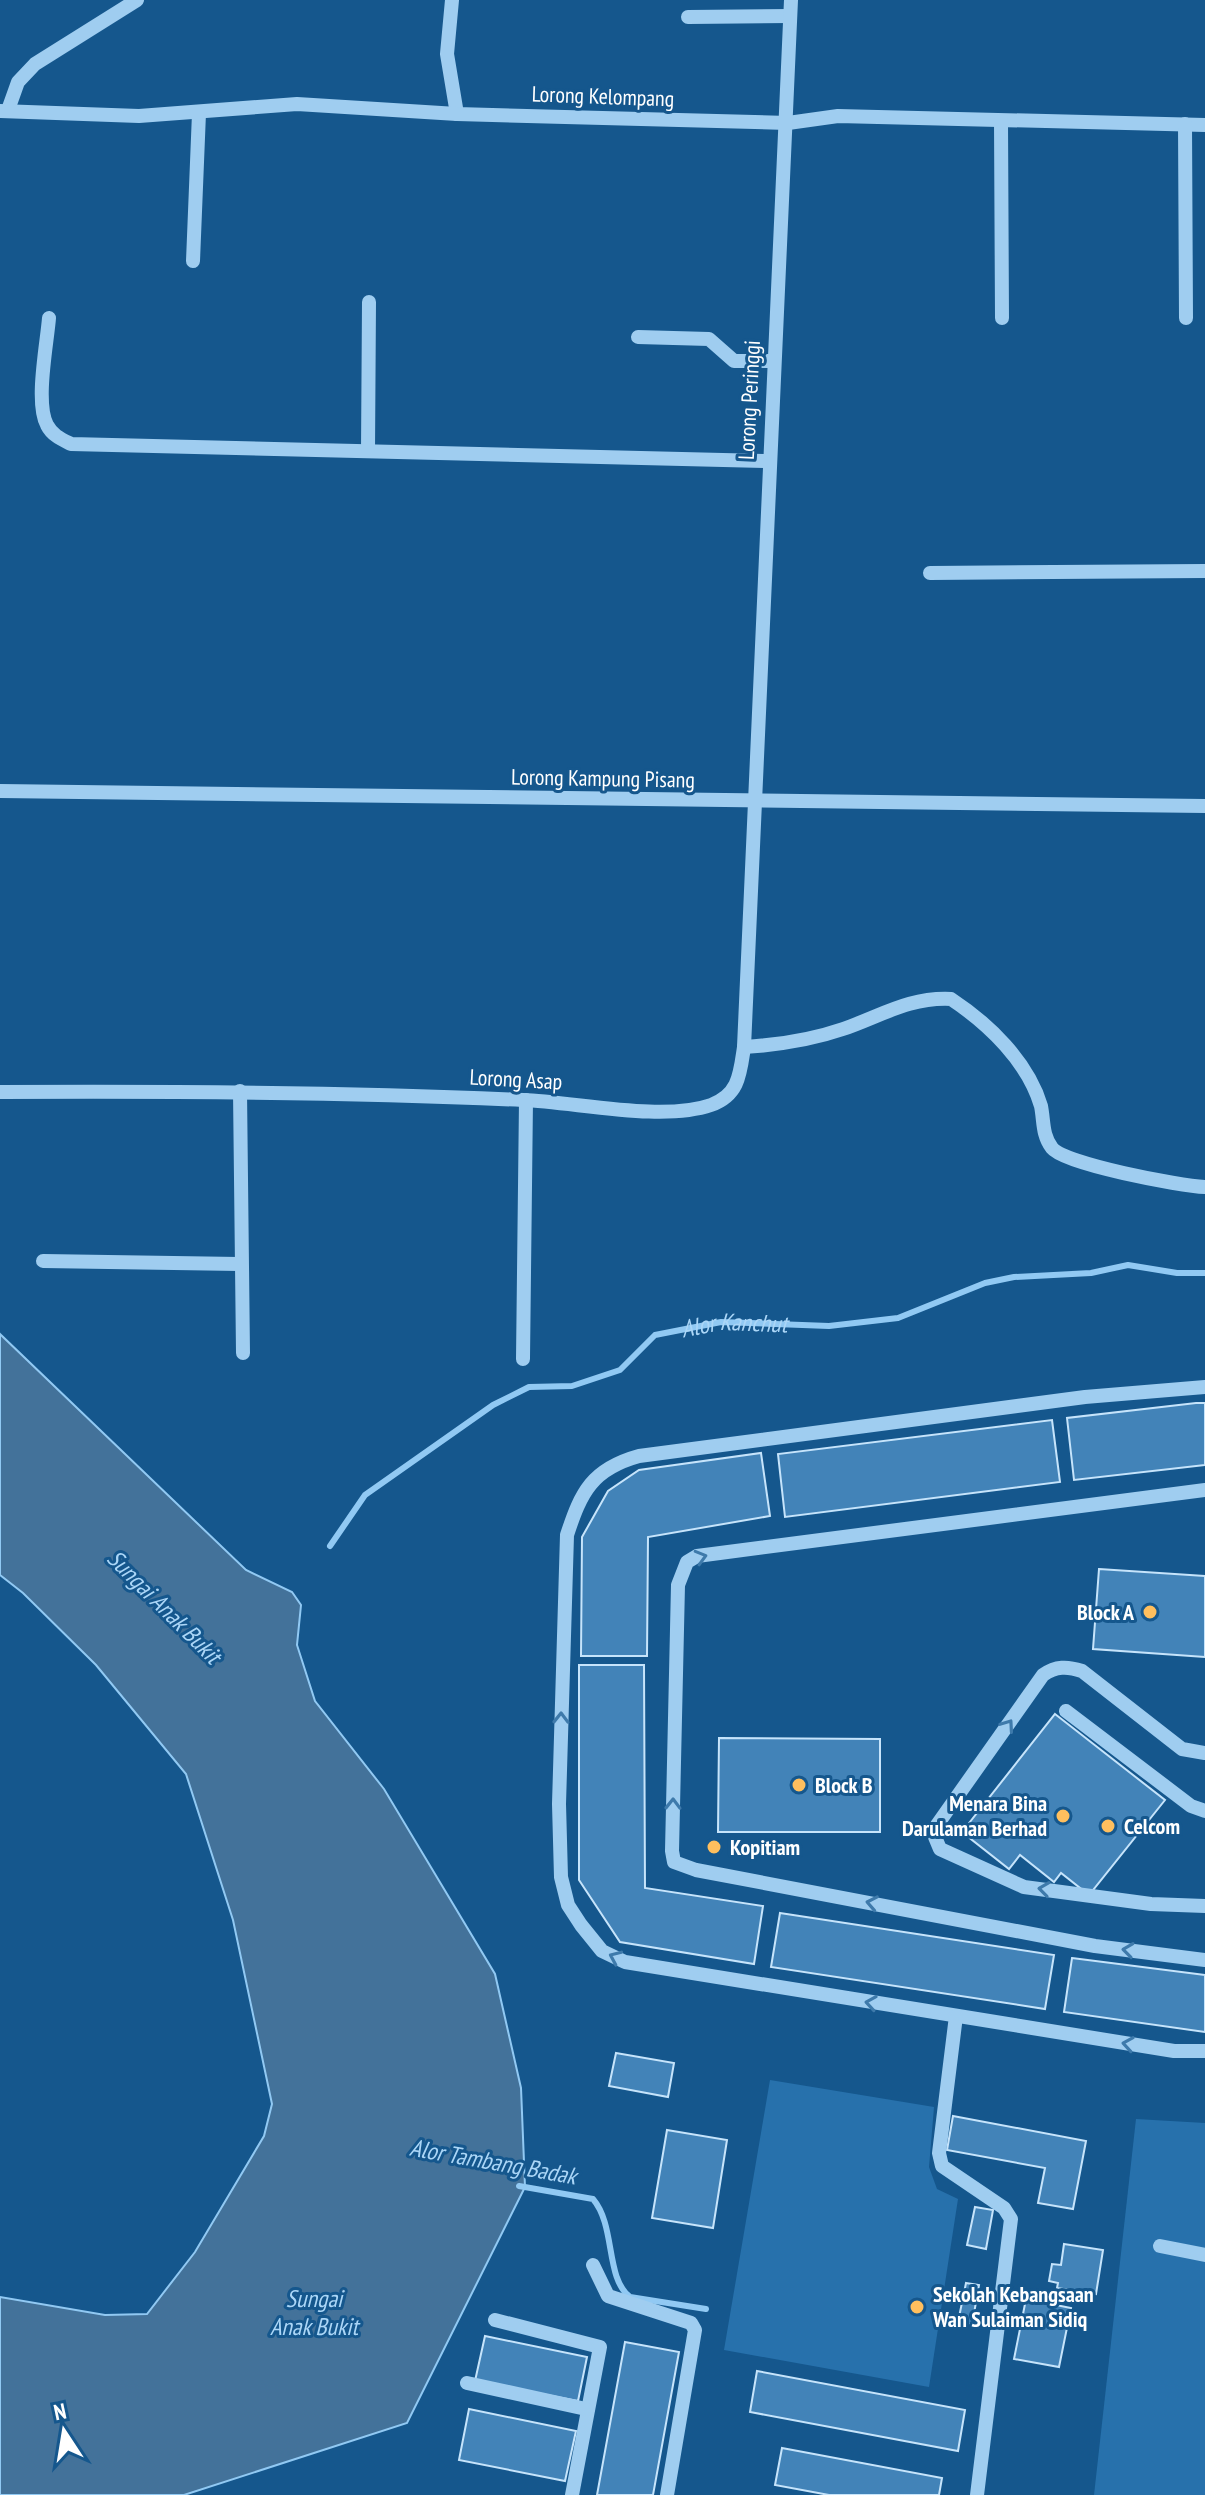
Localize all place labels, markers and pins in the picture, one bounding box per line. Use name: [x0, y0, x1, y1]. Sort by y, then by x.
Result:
place label: Block A: [1077, 1598, 1135, 1626]
marker: Block A: [1141, 1603, 1159, 1621]
place label: Block B: [815, 1771, 873, 1799]
marker: Block B: [790, 1776, 808, 1794]
place label: Menara Bina Darulaman Berhad: [902, 1789, 1047, 1842]
marker: Menara Bina Darulaman Berhad: [1054, 1807, 1072, 1825]
place label: Celcom: [1124, 1812, 1180, 1840]
marker: Celcom: [1099, 1817, 1117, 1835]
place label: Kopitiam: [730, 1833, 800, 1861]
marker: Kopitiam: [705, 1838, 723, 1856]
place label: Sekolah Kebangsaan Wan Sulaiman Sidiq: [932, 2280, 1094, 2333]
marker: Sekolah Kebangsaan Wan Sulaiman Sidiq: [908, 2298, 926, 2316]

